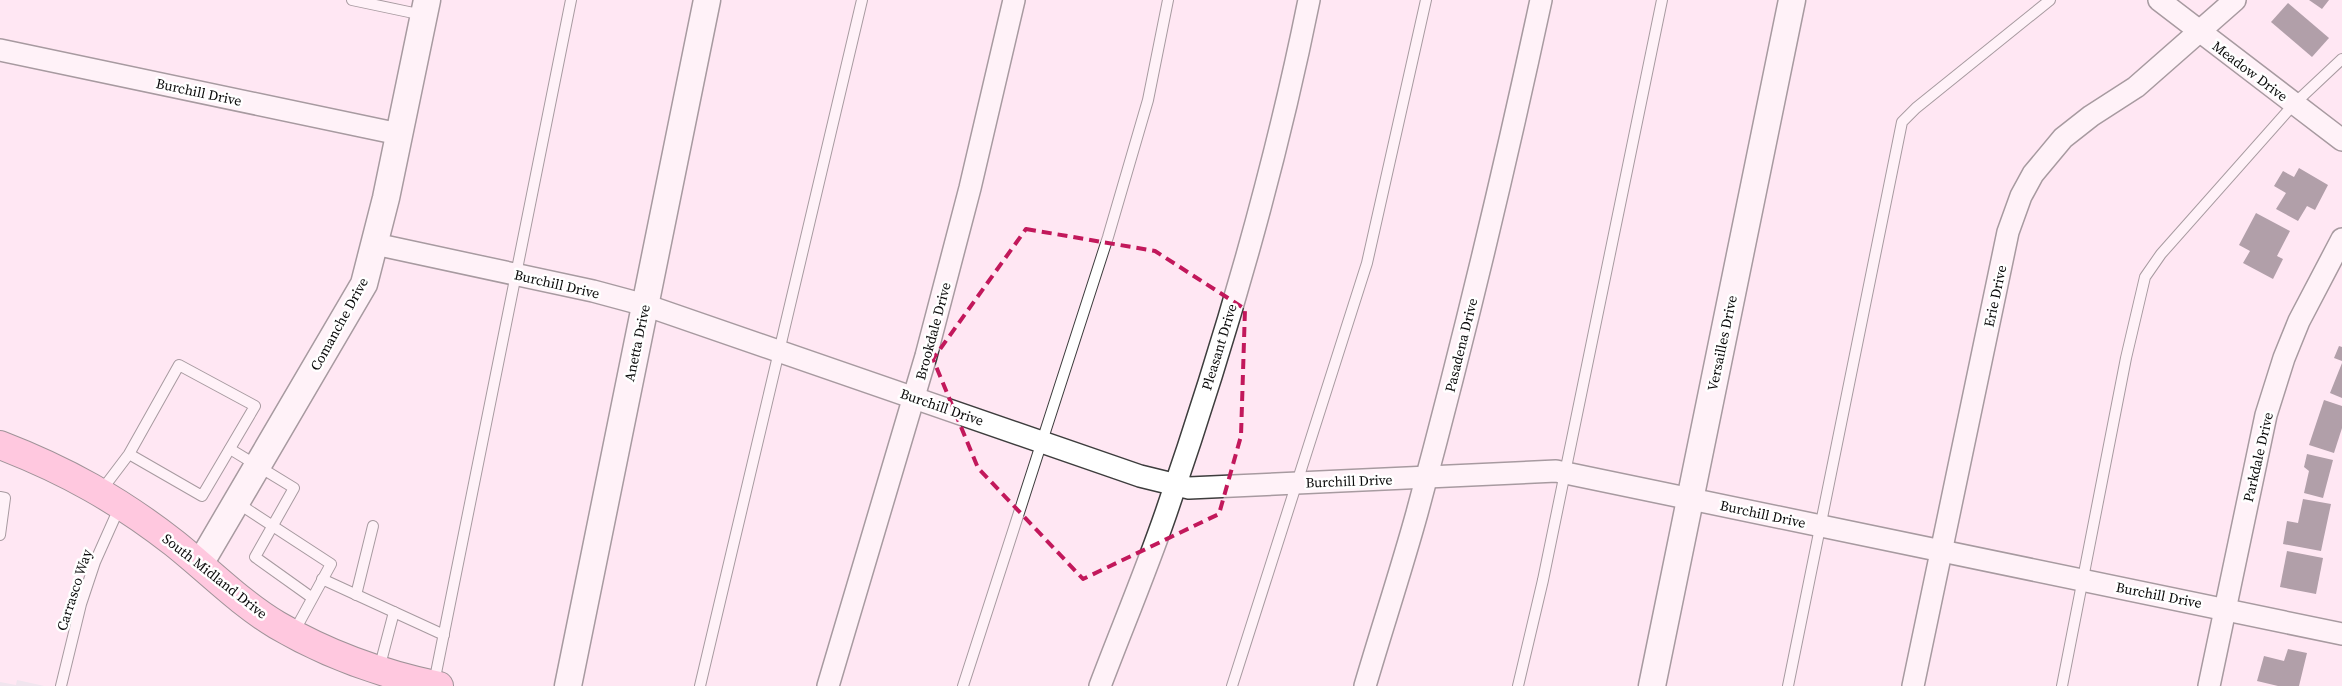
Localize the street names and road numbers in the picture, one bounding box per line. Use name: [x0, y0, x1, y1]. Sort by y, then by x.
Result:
street label: Meadow Drive: [2208, 36, 2292, 106]
street label: Burchill Drive: [154, 73, 244, 111]
street label: Erie Drive: [1979, 263, 2011, 329]
street label: Burchill Drive: [512, 264, 602, 304]
street label: Comanche Drive: [305, 274, 373, 374]
street label: Brookdale Drive: [910, 280, 956, 382]
street label: Versailles Drive: [1702, 293, 1742, 393]
street label: Pasadena Drive: [1440, 296, 1482, 394]
street label: Pleasant Drive: [1196, 301, 1242, 393]
street label: Anetta Drive: [619, 303, 655, 383]
street label: Burchill Drive: [898, 383, 986, 431]
street label: Parkdale Drive: [2238, 410, 2278, 504]
street label: Burchill Drive: [1305, 469, 1393, 493]
street label: Burchill Drive: [1718, 495, 1808, 533]
street label: South Midland Drive: [158, 529, 272, 623]
street label: Carrasco Way: [51, 546, 97, 633]
street label: Burchill Drive: [2114, 577, 2204, 613]

